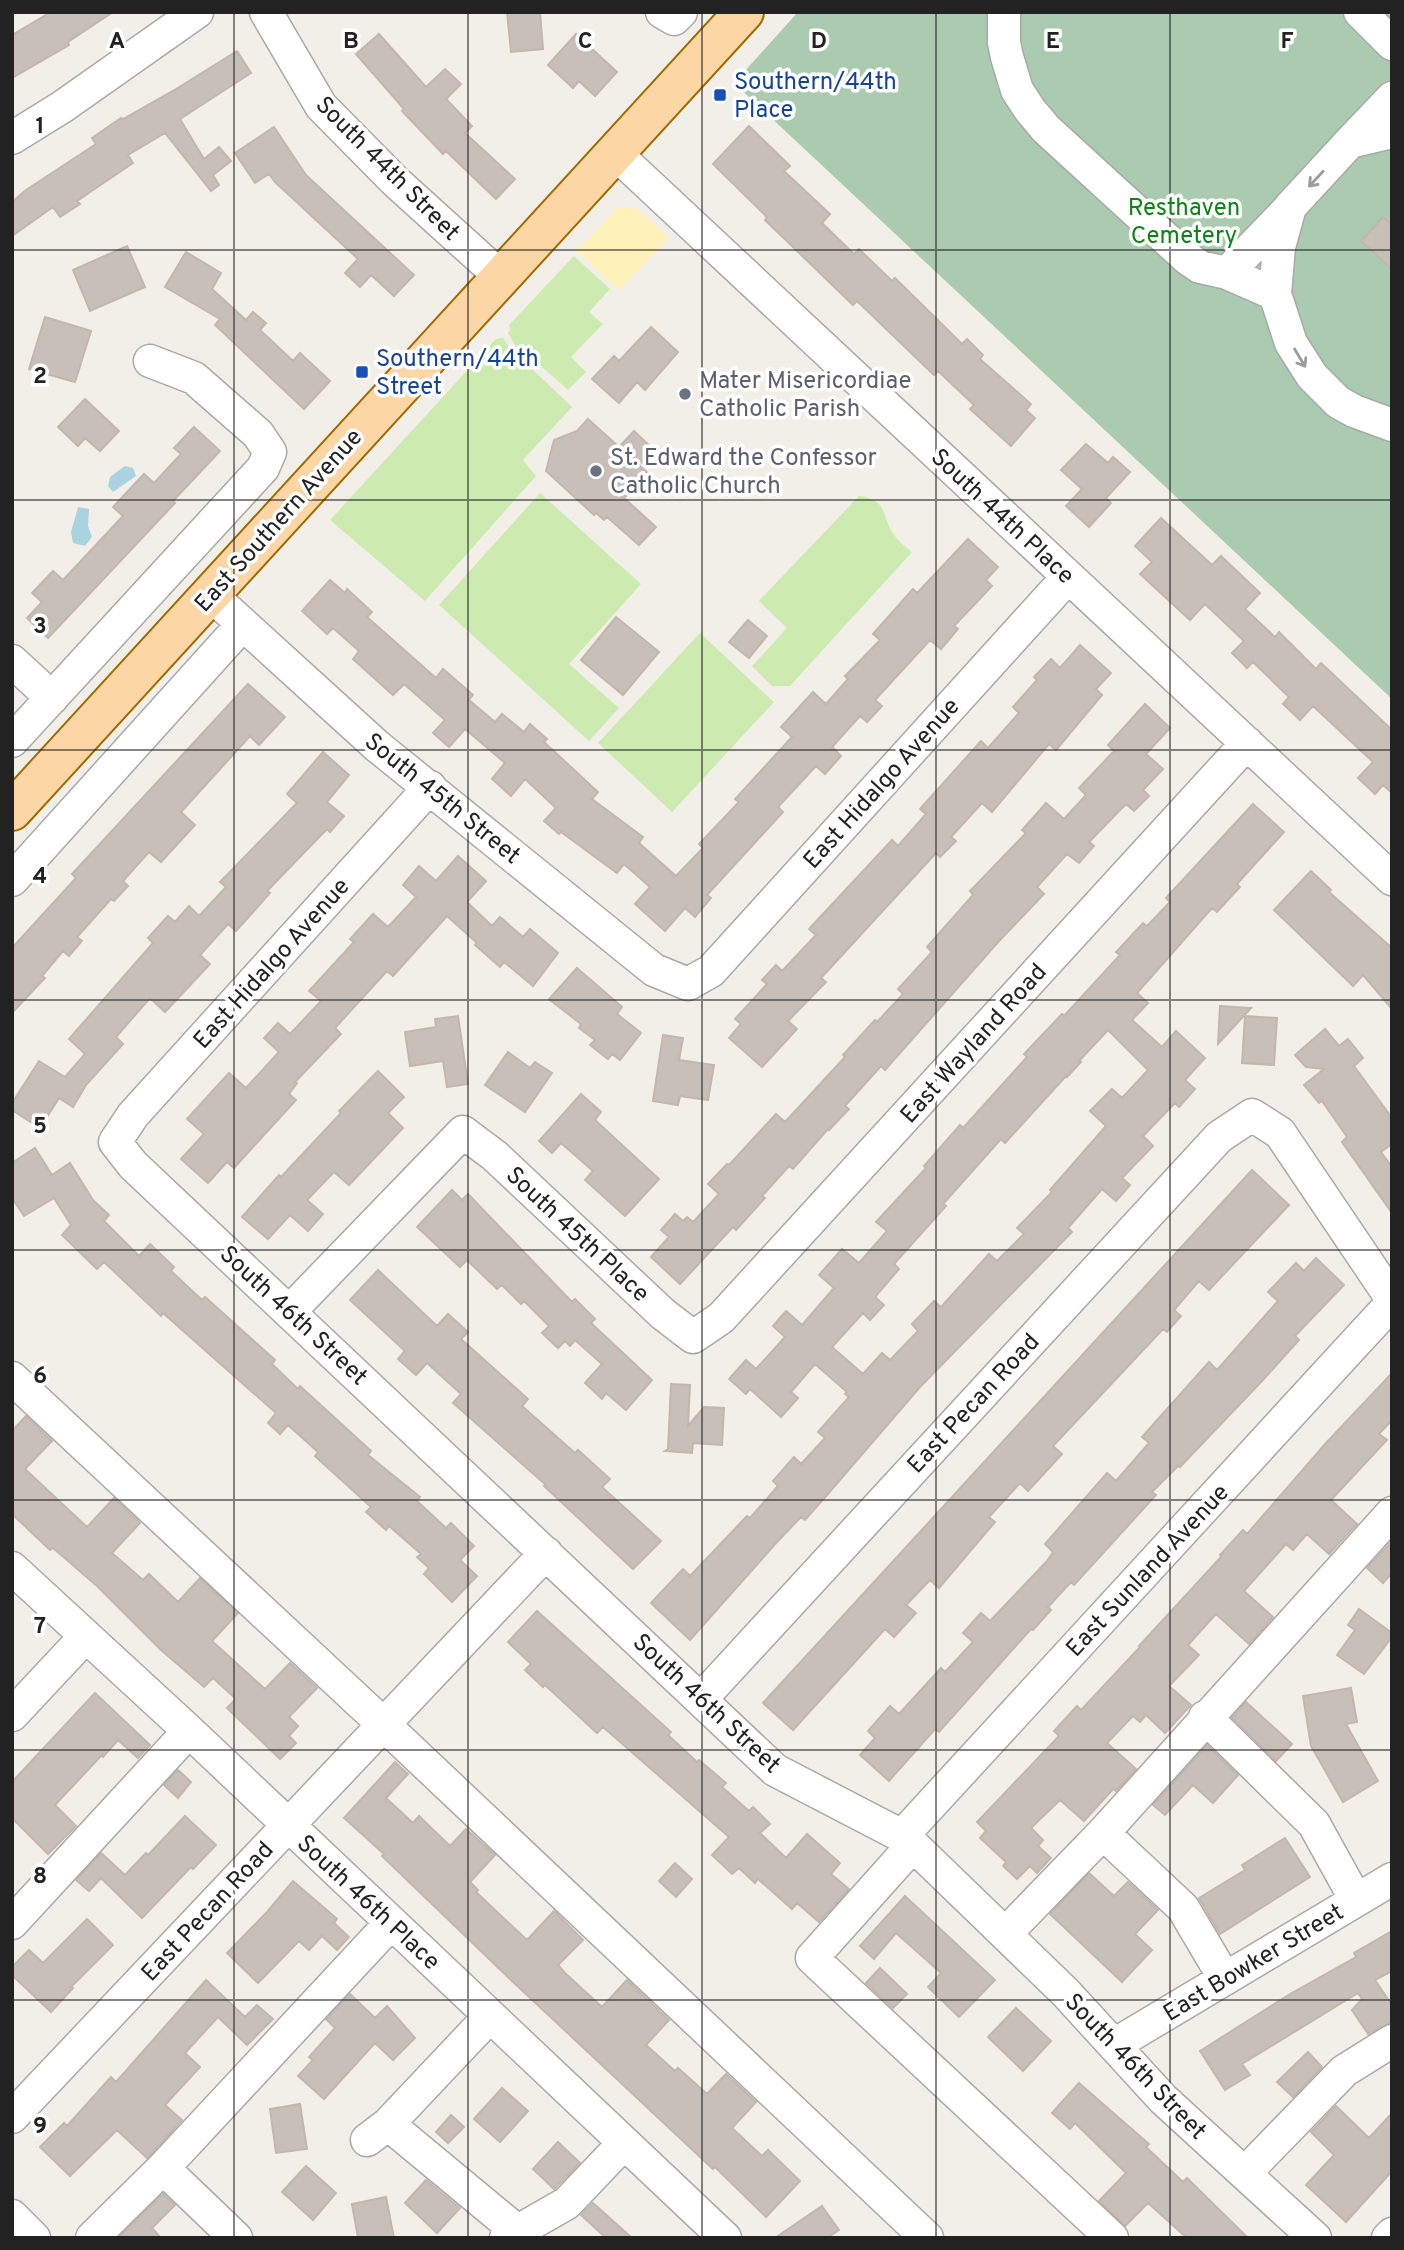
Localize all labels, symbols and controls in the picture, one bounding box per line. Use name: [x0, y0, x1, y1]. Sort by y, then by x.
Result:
text: A: [109, 28, 125, 57]
text: B: [343, 28, 359, 57]
text: C: [578, 28, 592, 57]
text: D: [811, 28, 827, 57]
text: E: [1046, 28, 1060, 57]
text: F: [1280, 28, 1294, 57]
place label: Southern/44th Place: [734, 68, 897, 126]
marker: Southern/44th Place: [712, 87, 728, 103]
street label: South 44th Street: [308, 91, 465, 248]
text: 1: [35, 113, 45, 142]
one-way arrow: [1308, 170, 1325, 187]
park label: Resthaven Cemetery: [1128, 194, 1240, 252]
place label: Southern/44th Street: [376, 345, 539, 403]
one-way arrow: [1293, 347, 1307, 367]
text: 2: [33, 363, 47, 392]
marker: Southern/44th Street: [354, 364, 370, 380]
place label: Mater Misericordiae Catholic Parish: [699, 367, 911, 425]
marker: Mater Misericordiae Catholic Parish: [677, 386, 693, 402]
street label: East Southern Avenue: [189, 423, 370, 619]
street label: South 44th Place: [924, 443, 1080, 592]
place label: St. Edward the Confessor Catholic Church: [610, 444, 877, 502]
marker: St. Edward the Confessor Catholic Church: [588, 463, 604, 479]
text: 3: [33, 613, 47, 642]
street label: East Hidalgo Avenue: [798, 693, 967, 876]
street label: South 45th Street: [358, 727, 526, 872]
text: 4: [33, 863, 47, 892]
street label: East Hidalgo Avenue: [188, 873, 357, 1056]
street label: East Wayland Road: [895, 958, 1054, 1130]
text: 5: [33, 1113, 47, 1142]
street label: South 45th Place: [499, 1161, 655, 1310]
street label: South 46th Street: [212, 1240, 373, 1393]
street label: East Pecan Road: [902, 1328, 1047, 1481]
text: 6: [33, 1363, 47, 1392]
street label: East Sunland Avenue: [1061, 1479, 1236, 1664]
text: 7: [34, 1613, 46, 1642]
street label: South 46th Street: [625, 1628, 786, 1781]
street label: South 46th Place: [290, 1829, 446, 1978]
street label: East Pecan Road: [136, 1836, 281, 1989]
text: 8: [33, 1863, 47, 1892]
street label: East Bowker Street: [1158, 1898, 1350, 2029]
street label: South 46th Street: [1057, 1988, 1212, 2147]
text: 9: [33, 2113, 47, 2142]

